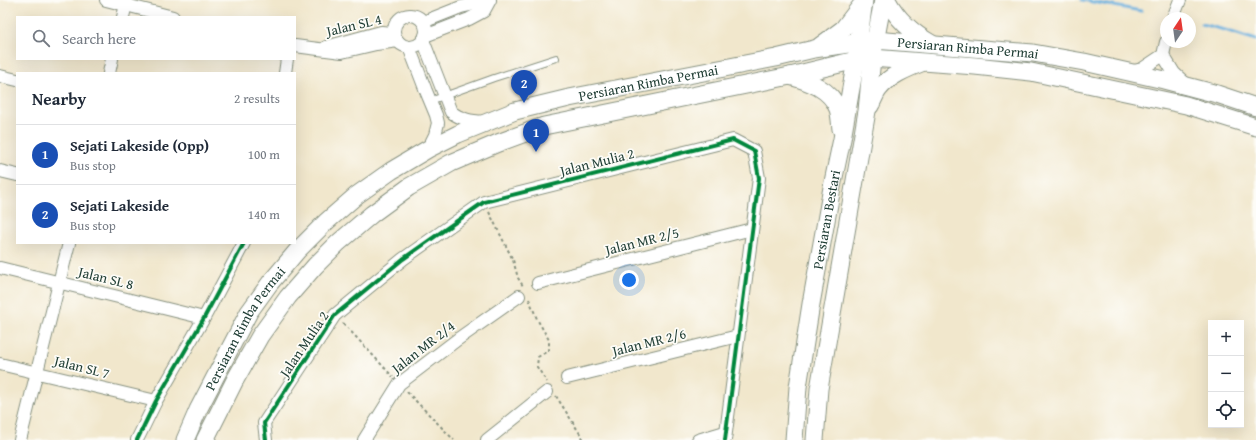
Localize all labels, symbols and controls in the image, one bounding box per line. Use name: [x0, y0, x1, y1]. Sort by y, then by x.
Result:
street label: Jalan SL 4: [323, 9, 384, 41]
north arrow: [1160, 12, 1196, 48]
search box: [16, 16, 296, 60]
icon: search: [30, 27, 52, 49]
text: Search here: [62, 28, 136, 49]
street label: Persiaran Rimba Permai: [897, 32, 1040, 64]
street label: Persiaran Rimba Permai: [577, 59, 720, 106]
pin: 2: [511, 70, 537, 103]
text: Nearby: [32, 86, 86, 111]
text: 2 results: [234, 89, 280, 108]
pin: 1: [523, 119, 549, 152]
text: Sejati Lakeside (Opp): [70, 135, 209, 156]
street label: Jalan Mulia 2: [556, 143, 636, 181]
text: 1: [42, 145, 48, 164]
text: 100 m: [248, 145, 280, 164]
text: Bus stop: [70, 156, 116, 175]
street label: Persiaran Bestari: [807, 168, 845, 271]
text: Sejati Lakeside: [70, 195, 169, 216]
text: 2: [42, 205, 48, 224]
text: 140 m: [248, 205, 280, 224]
text: Bus stop: [70, 216, 116, 235]
street label: Jalan MR 2/5: [601, 222, 681, 260]
street label: Jalan SL 8: [74, 261, 136, 295]
street label: Persiaran Rimba Permai: [200, 262, 290, 394]
your location: [619, 270, 639, 290]
street label: Jalan Mulia 2: [273, 307, 334, 383]
street label: Jalan MR 2/4: [386, 316, 459, 379]
map controls: [1208, 320, 1244, 428]
button: +: [1208, 320, 1244, 356]
street label: Jalan MR 2/6: [608, 323, 688, 361]
street label: Jalan SL 7: [50, 350, 112, 384]
button: −: [1208, 356, 1244, 392]
button: locate: [1208, 392, 1244, 428]

